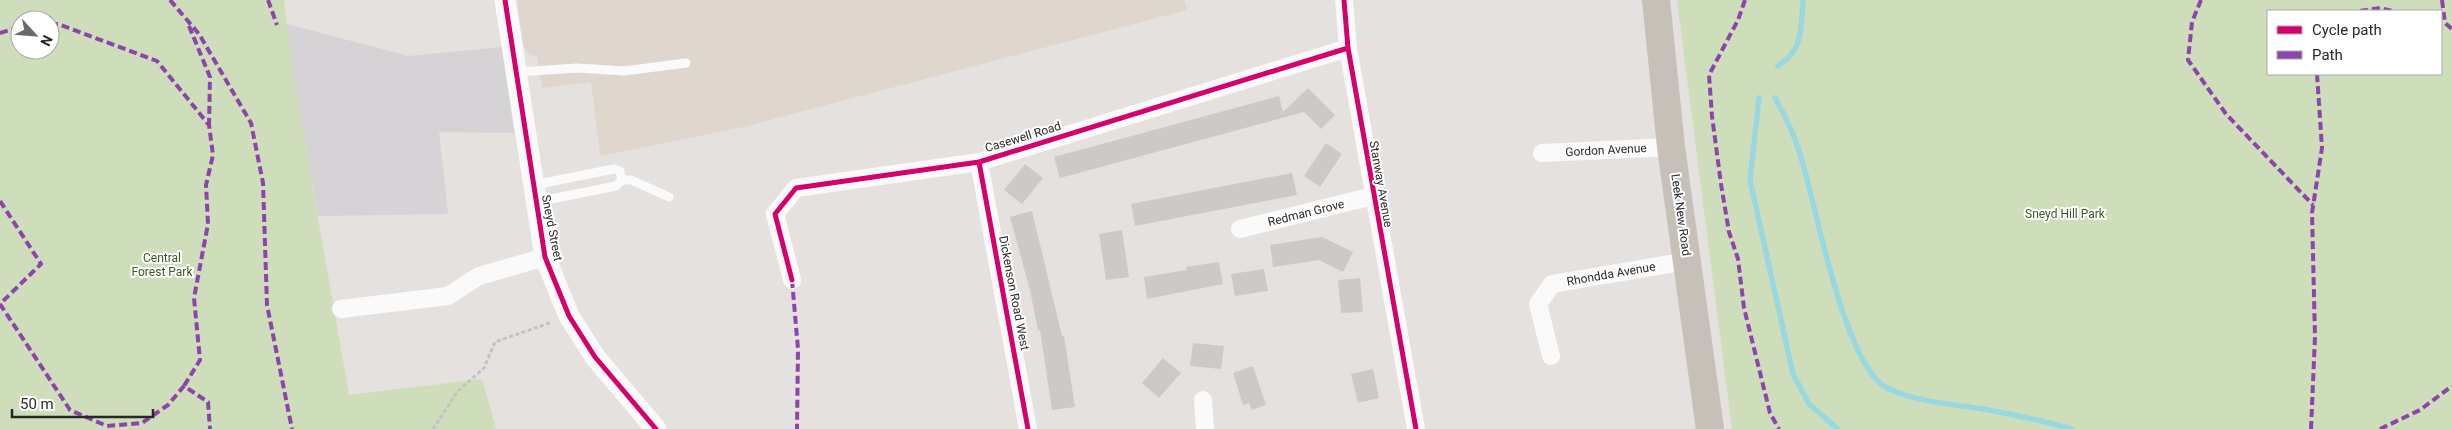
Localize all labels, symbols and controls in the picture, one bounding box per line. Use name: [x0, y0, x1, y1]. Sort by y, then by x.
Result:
north arrow: [10, 10, 60, 60]
legend: [2267, 10, 2442, 75]
text: Cycle path: [2312, 21, 2382, 39]
text: N: [37, 33, 56, 49]
text: Path: [2312, 46, 2343, 64]
street label: Casewell Road: [983, 119, 1063, 155]
street label: Stanway Avenue: [1367, 140, 1395, 228]
street label: Gordon Avenue: [1565, 141, 1647, 159]
street label: Leek New Road: [1668, 173, 1694, 257]
street label: Sneyd Street: [539, 194, 565, 262]
street label: Redman Grove: [1266, 197, 1346, 229]
park label: Sneyd Hill Park: [2025, 207, 2106, 221]
street label: Dickenson Road West: [996, 235, 1032, 351]
park label: Central Forest Park: [132, 251, 193, 279]
street label: Rhondda Avenue: [1566, 259, 1656, 289]
scale bar: [12, 386, 154, 418]
text: 50 m: [20, 395, 54, 413]

